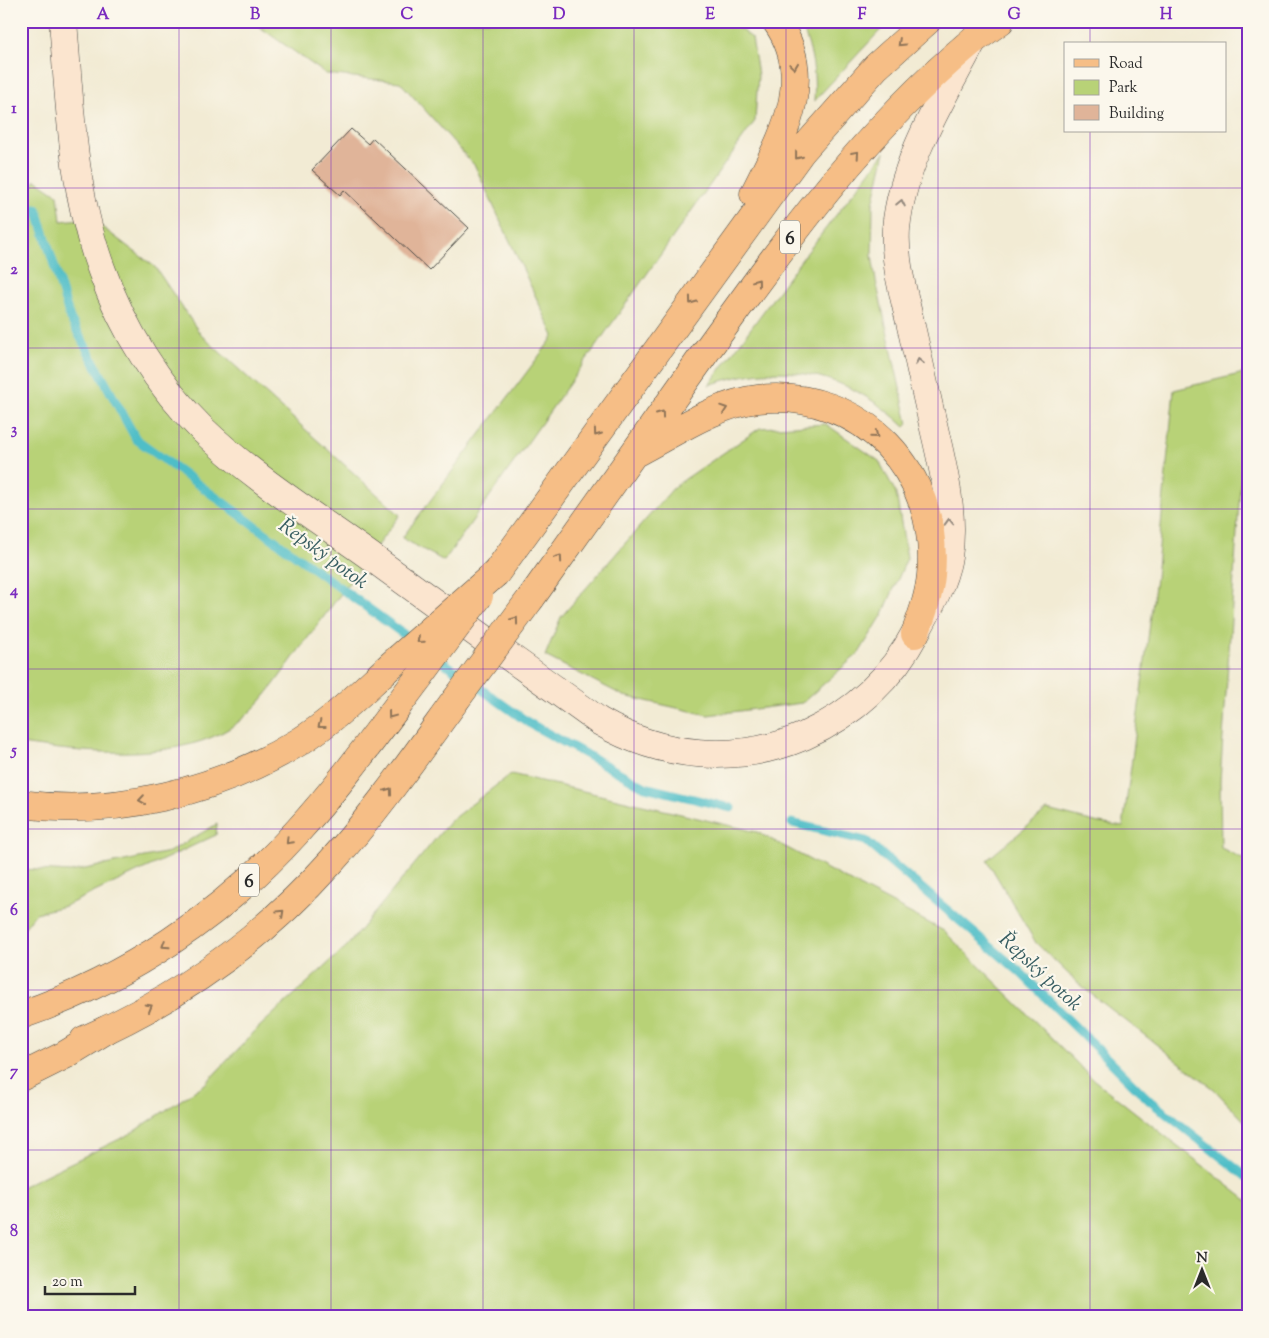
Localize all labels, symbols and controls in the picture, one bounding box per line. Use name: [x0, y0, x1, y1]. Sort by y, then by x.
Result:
text: A: [97, 4, 110, 27]
text: B: [250, 4, 260, 27]
text: C: [401, 4, 414, 27]
text: D: [553, 4, 566, 27]
text: E: [705, 4, 715, 27]
text: F: [858, 4, 867, 27]
text: G: [1007, 4, 1021, 27]
text: H: [1160, 4, 1173, 27]
one-way arrow: [897, 37, 906, 46]
legend: [1064, 42, 1226, 132]
text: Road: [1109, 54, 1143, 75]
one-way arrow: [788, 62, 799, 70]
text: Park: [1109, 78, 1138, 99]
text: 1: [11, 98, 17, 121]
text: Building: [1109, 104, 1164, 125]
one-way arrow: [795, 150, 804, 160]
one-way arrow: [851, 151, 859, 160]
one-way arrow: [895, 198, 906, 207]
road number: 6: [780, 220, 800, 253]
text: 2: [10, 259, 18, 282]
one-way arrow: [751, 279, 759, 288]
one-way arrow: [689, 295, 698, 305]
one-way arrow: [914, 358, 925, 367]
one-way arrow: [719, 405, 727, 415]
one-way arrow: [656, 411, 664, 420]
text: 3: [11, 419, 18, 442]
one-way arrow: [594, 427, 603, 436]
one-way arrow: [870, 429, 879, 438]
water label: Řepský potok: [272, 512, 374, 598]
one-way arrow: [944, 518, 954, 526]
one-way arrow: [553, 555, 562, 564]
text: 4: [9, 580, 18, 603]
one-way arrow: [509, 616, 518, 626]
one-way arrow: [416, 634, 425, 643]
one-way arrow: [388, 709, 397, 719]
one-way arrow: [318, 720, 327, 728]
text: 5: [9, 740, 17, 763]
one-way arrow: [383, 788, 391, 797]
one-way arrow: [138, 794, 146, 805]
one-way arrow: [286, 835, 295, 844]
road number: 6: [239, 864, 259, 896]
text: 6: [10, 900, 18, 923]
one-way arrow: [275, 910, 284, 919]
water label: Řepský potok: [991, 926, 1088, 1019]
one-way arrow: [161, 939, 170, 949]
one-way arrow: [144, 1004, 153, 1014]
text: 7: [10, 1061, 19, 1084]
text: 8: [10, 1221, 18, 1244]
north arrow: [1176, 1246, 1226, 1296]
text: N: [1196, 1249, 1208, 1269]
scale bar: [45, 1263, 135, 1295]
text: 20 m: [52, 1272, 83, 1293]

